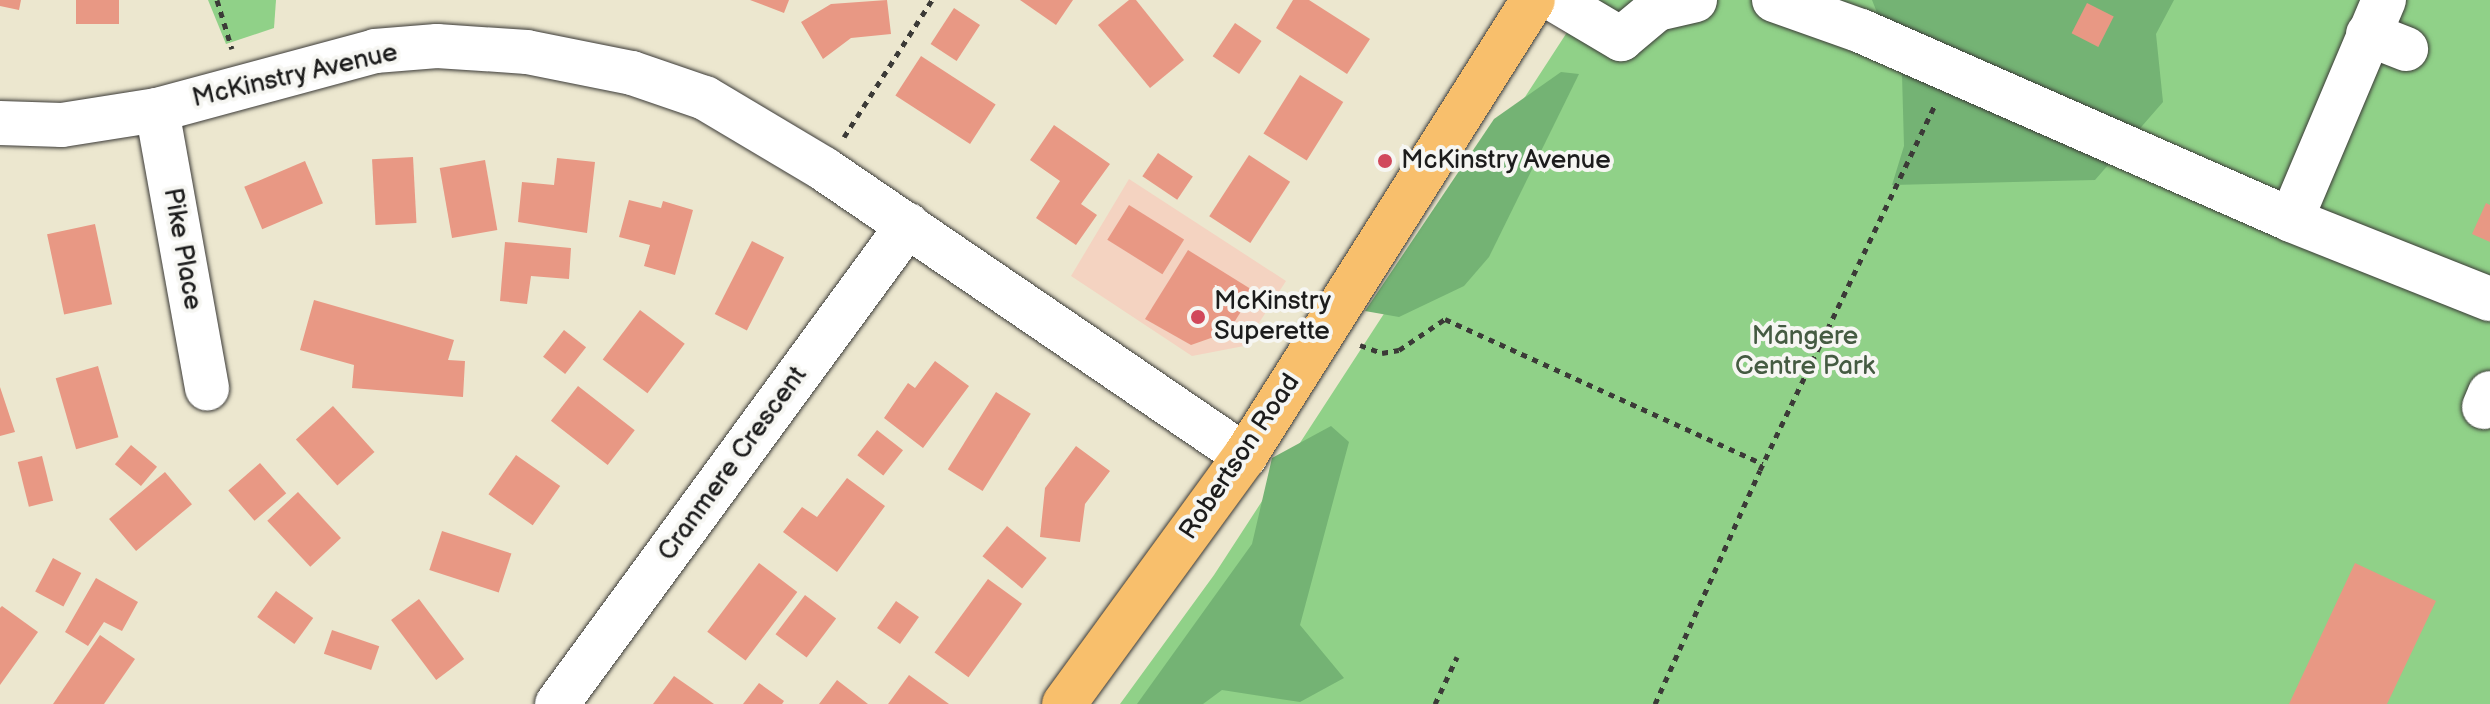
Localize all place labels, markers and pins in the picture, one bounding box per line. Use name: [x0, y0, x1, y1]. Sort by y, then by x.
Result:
place label: McKinstry Avenue: [1401, 145, 1612, 177]
marker: McKinstry Avenue: [1376, 152, 1394, 170]
place label: McKinstry Superette: [1214, 286, 1331, 348]
marker: McKinstry Superette: [1189, 308, 1207, 326]

